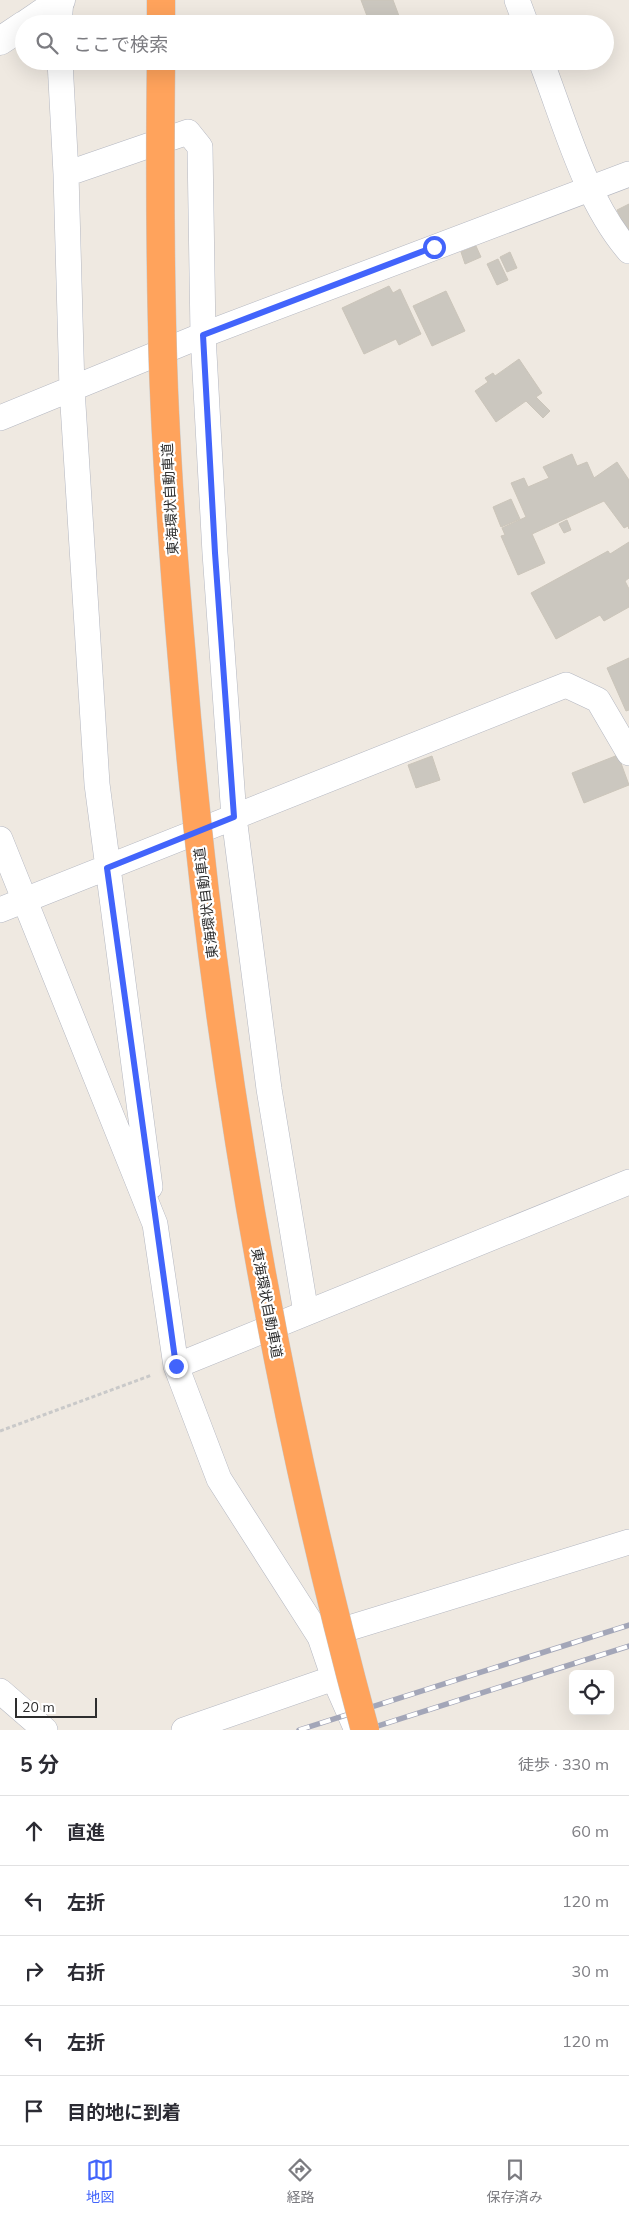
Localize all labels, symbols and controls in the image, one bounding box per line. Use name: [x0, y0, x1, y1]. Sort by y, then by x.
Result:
search box: [15, 15, 614, 70]
icon: search: [33, 29, 61, 57]
text: ここで検索: [73, 32, 168, 56]
route start: [423, 236, 446, 259]
street label: 東海環状自動車道: [158, 443, 182, 555]
street label: 東海環状自動車道: [190, 846, 222, 960]
street label: 東海環状自動車道: [247, 1246, 287, 1360]
route end: [165, 1355, 188, 1378]
map controls: [569, 1670, 614, 1715]
button: locate: [569, 1670, 614, 1715]
scale bar: [15, 1695, 98, 1718]
text: 20 m: [22, 1698, 55, 1716]
text: 5 分: [20, 1751, 59, 1777]
text: 徒歩 · 330 m: [518, 1754, 609, 1774]
icon: ahead: [20, 1817, 48, 1845]
text: 直進: [67, 1820, 105, 1844]
text: 60 m: [572, 1821, 609, 1841]
icon: left: [20, 1887, 48, 1915]
text: 左折: [67, 1890, 105, 1914]
text: 120 m: [562, 1891, 609, 1911]
icon: right: [20, 1957, 48, 1985]
text: 右折: [67, 1960, 105, 1984]
text: 30 m: [572, 1961, 609, 1981]
icon: left: [20, 2027, 48, 2055]
text: 左折: [67, 2030, 105, 2054]
text: 120 m: [562, 2031, 609, 2051]
icon: arrive: [20, 2097, 48, 2125]
text: 目的地に到着: [67, 2100, 181, 2124]
tab: 地図: [86, 2156, 114, 2206]
tab: 経路: [286, 2156, 314, 2206]
tab: 保存済み: [487, 2156, 543, 2206]

